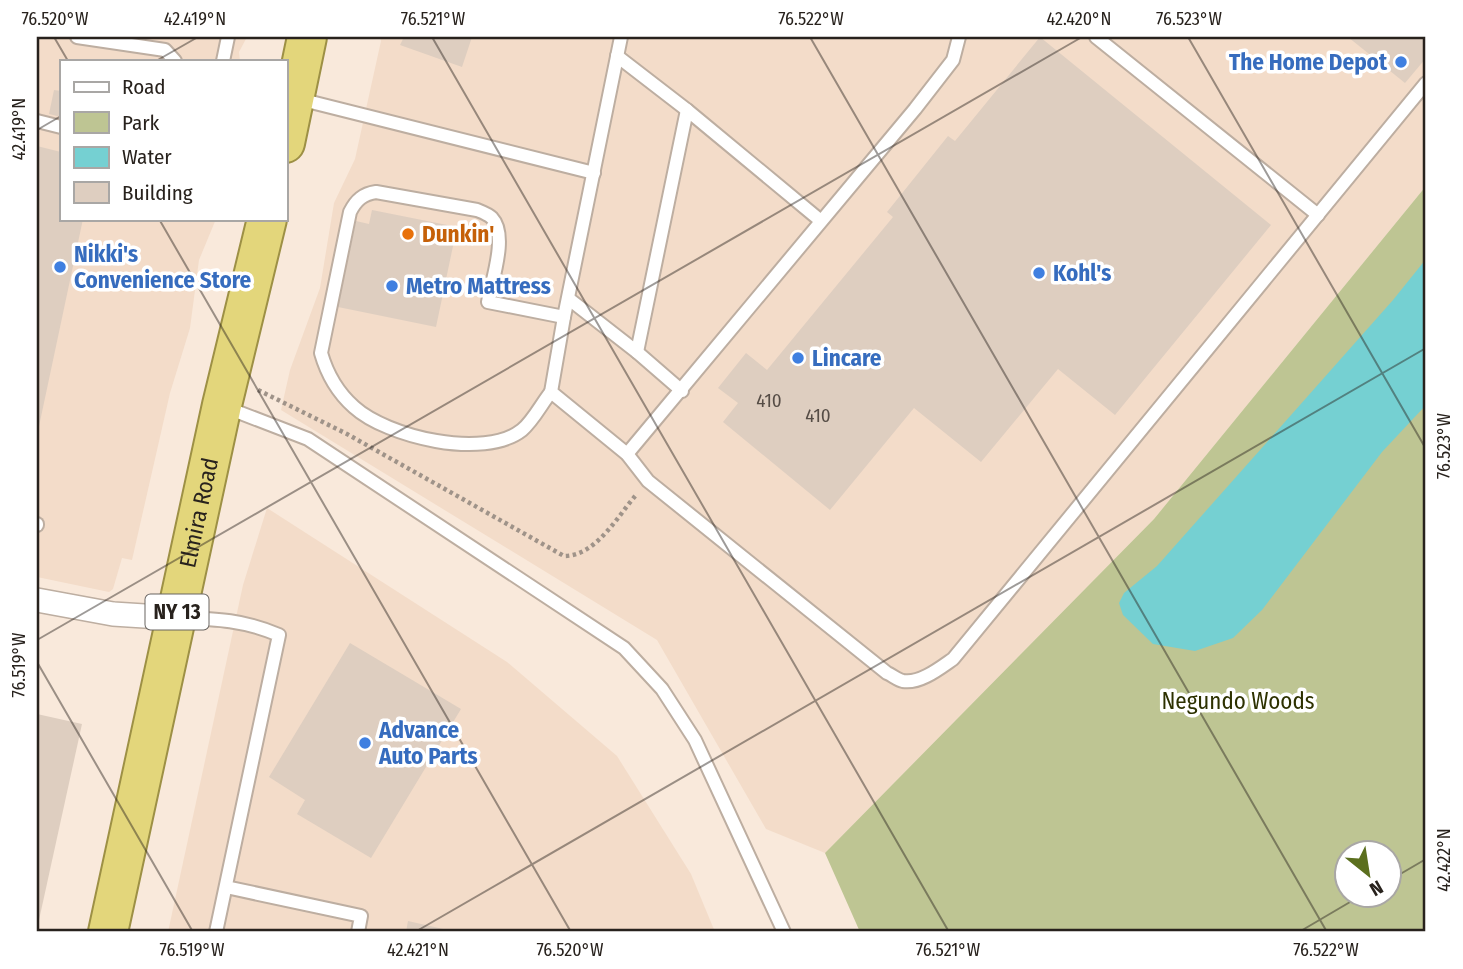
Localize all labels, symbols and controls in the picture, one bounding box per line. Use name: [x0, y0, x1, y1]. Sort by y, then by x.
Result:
text: 76.520°W: [21, 8, 89, 30]
text: 42.419°N: [164, 8, 226, 30]
text: 76.521°W: [401, 8, 466, 30]
text: 76.522°W: [778, 8, 844, 30]
text: 42.420°N: [1047, 8, 1111, 30]
text: 76.523°W: [1156, 8, 1222, 30]
place label: The Home Depot: [1229, 48, 1388, 76]
marker: The Home Depot: [1393, 54, 1409, 70]
legend: [60, 60, 287, 220]
text: Road: [122, 74, 166, 100]
text: 42.419°N: [8, 98, 30, 160]
text: Park: [122, 110, 160, 136]
text: Water: [122, 144, 172, 170]
text: Building: [122, 180, 193, 206]
place label: Dunkin': [422, 220, 494, 248]
marker: Dunkin': [400, 226, 416, 242]
place label: Nikki's Convenience Store: [74, 240, 251, 294]
marker: Nikki's Convenience Store: [52, 259, 68, 275]
place label: Kohl's: [1053, 259, 1111, 287]
marker: Kohl's: [1031, 265, 1047, 281]
place label: Metro Mattress: [406, 272, 551, 300]
marker: Metro Mattress: [384, 278, 400, 294]
place label: Lincare: [812, 344, 882, 372]
marker: Lincare: [790, 350, 806, 366]
house number: 410: [756, 389, 782, 412]
house number: 410: [805, 404, 831, 427]
text: 76.523°W: [1433, 413, 1455, 479]
street label: Elmira Road: [173, 455, 224, 570]
road number: NY 13: [146, 594, 208, 630]
text: 76.519°W: [8, 632, 30, 697]
park label: Negundo Woods: [1161, 687, 1315, 715]
place label: Advance Auto Parts: [378, 716, 478, 770]
marker: Advance Auto Parts: [357, 735, 373, 751]
text: 42.422°N: [1433, 828, 1455, 892]
north arrow: [1334, 839, 1404, 909]
text: N: [1366, 875, 1387, 901]
text: 76.519°W: [160, 939, 225, 961]
text: 42.421°N: [387, 939, 449, 961]
text: 76.520°W: [536, 939, 604, 961]
text: 76.521°W: [916, 939, 981, 961]
text: 76.522°W: [1293, 939, 1359, 961]

